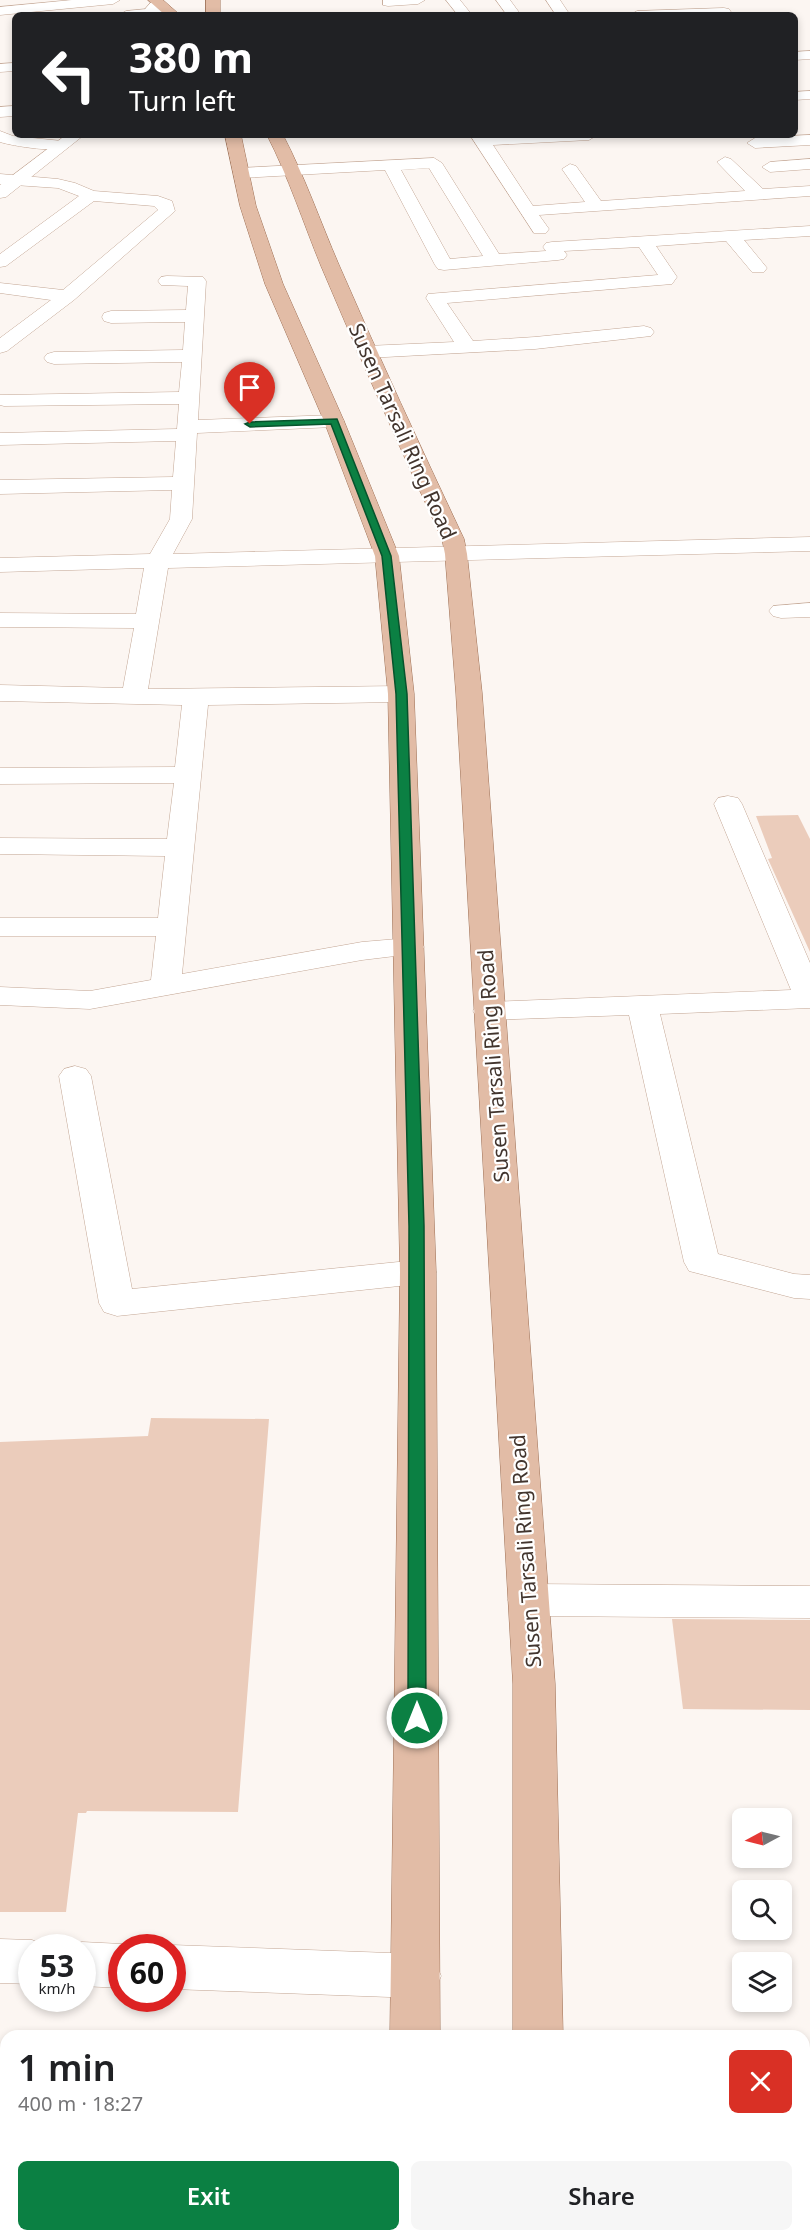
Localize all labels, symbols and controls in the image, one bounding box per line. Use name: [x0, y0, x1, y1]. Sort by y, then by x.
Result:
text: 380 m: [129, 28, 253, 85]
icon: left: [30, 36, 108, 114]
text: Turn left: [129, 82, 235, 119]
street label: Susen Tarsali Ring Road: [343, 319, 463, 543]
pin: [224, 362, 275, 424]
icon: arrive: [233, 371, 266, 404]
street label: Susen Tarsali Ring Road: [471, 948, 515, 1184]
street label: Susen Tarsali Ring Road: [503, 1433, 547, 1669]
position arrow: [385, 1686, 449, 1750]
north arrow: [732, 1808, 792, 1868]
map controls: [732, 1808, 792, 2012]
button: search: [732, 1880, 792, 1940]
speed limit sign: 60: [108, 1934, 186, 2012]
text: 53: [40, 1945, 74, 1986]
button: layers: [732, 1952, 792, 2012]
text: km/h: [39, 1978, 75, 1998]
text: 1 min: [18, 2043, 116, 2092]
button: close: [729, 2050, 792, 2113]
text: 400 m · 18:27: [18, 2090, 143, 2117]
button: Exit: [18, 2161, 399, 2230]
button: Share: [411, 2161, 792, 2230]

